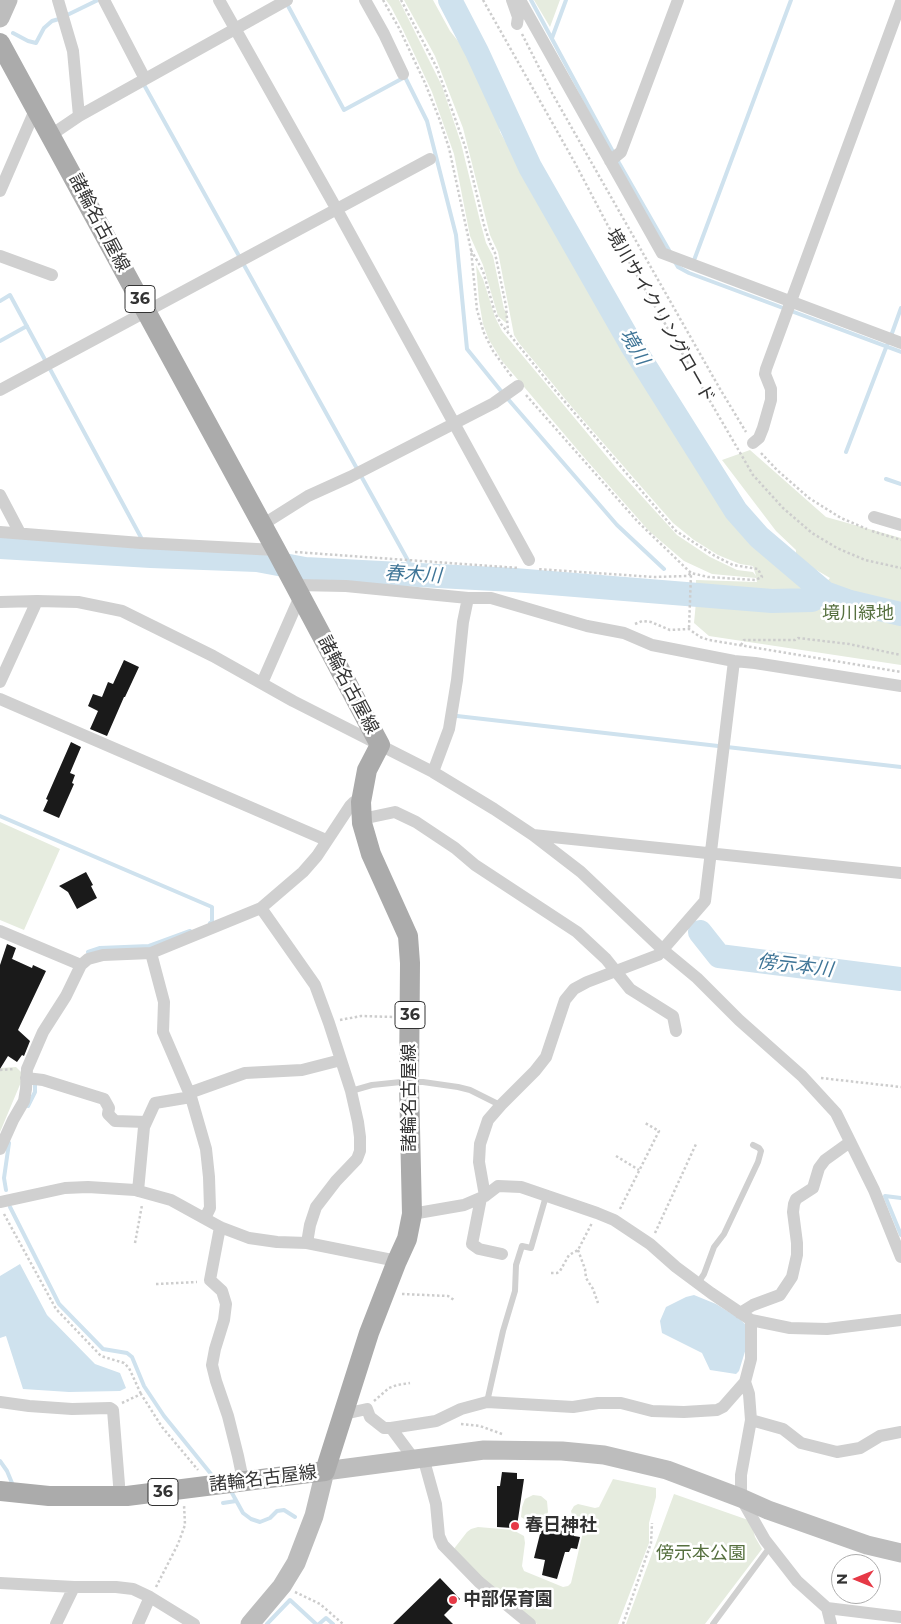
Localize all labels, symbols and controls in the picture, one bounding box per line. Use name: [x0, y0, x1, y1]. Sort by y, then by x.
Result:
street label: 諸輪名古屋線: [64, 170, 134, 276]
street label: 境川サイクリングロード: [601, 225, 719, 407]
road number: 36: [125, 286, 155, 312]
water label: 境川: [614, 325, 654, 369]
water label: 春木川: [384, 562, 442, 588]
park label: 境川緑地: [822, 603, 894, 625]
street label: 諸輪名古屋線: [313, 632, 383, 738]
water label: 傍示本川: [756, 950, 834, 982]
road number: 36: [395, 1002, 425, 1028]
street label: 諸輪名古屋線: [399, 1044, 421, 1152]
street label: 諸輪名古屋線: [208, 1462, 318, 1496]
road number: 36: [148, 1478, 178, 1505]
place label: 春日神社: [525, 1515, 597, 1537]
marker: 春日神社: [509, 1520, 521, 1532]
park label: 傍示本公園: [656, 1543, 746, 1565]
north arrow: [831, 1554, 881, 1604]
text: N: [833, 1573, 851, 1585]
place label: 中部保育園: [463, 1589, 553, 1611]
marker: 中部保育園: [447, 1594, 459, 1606]

